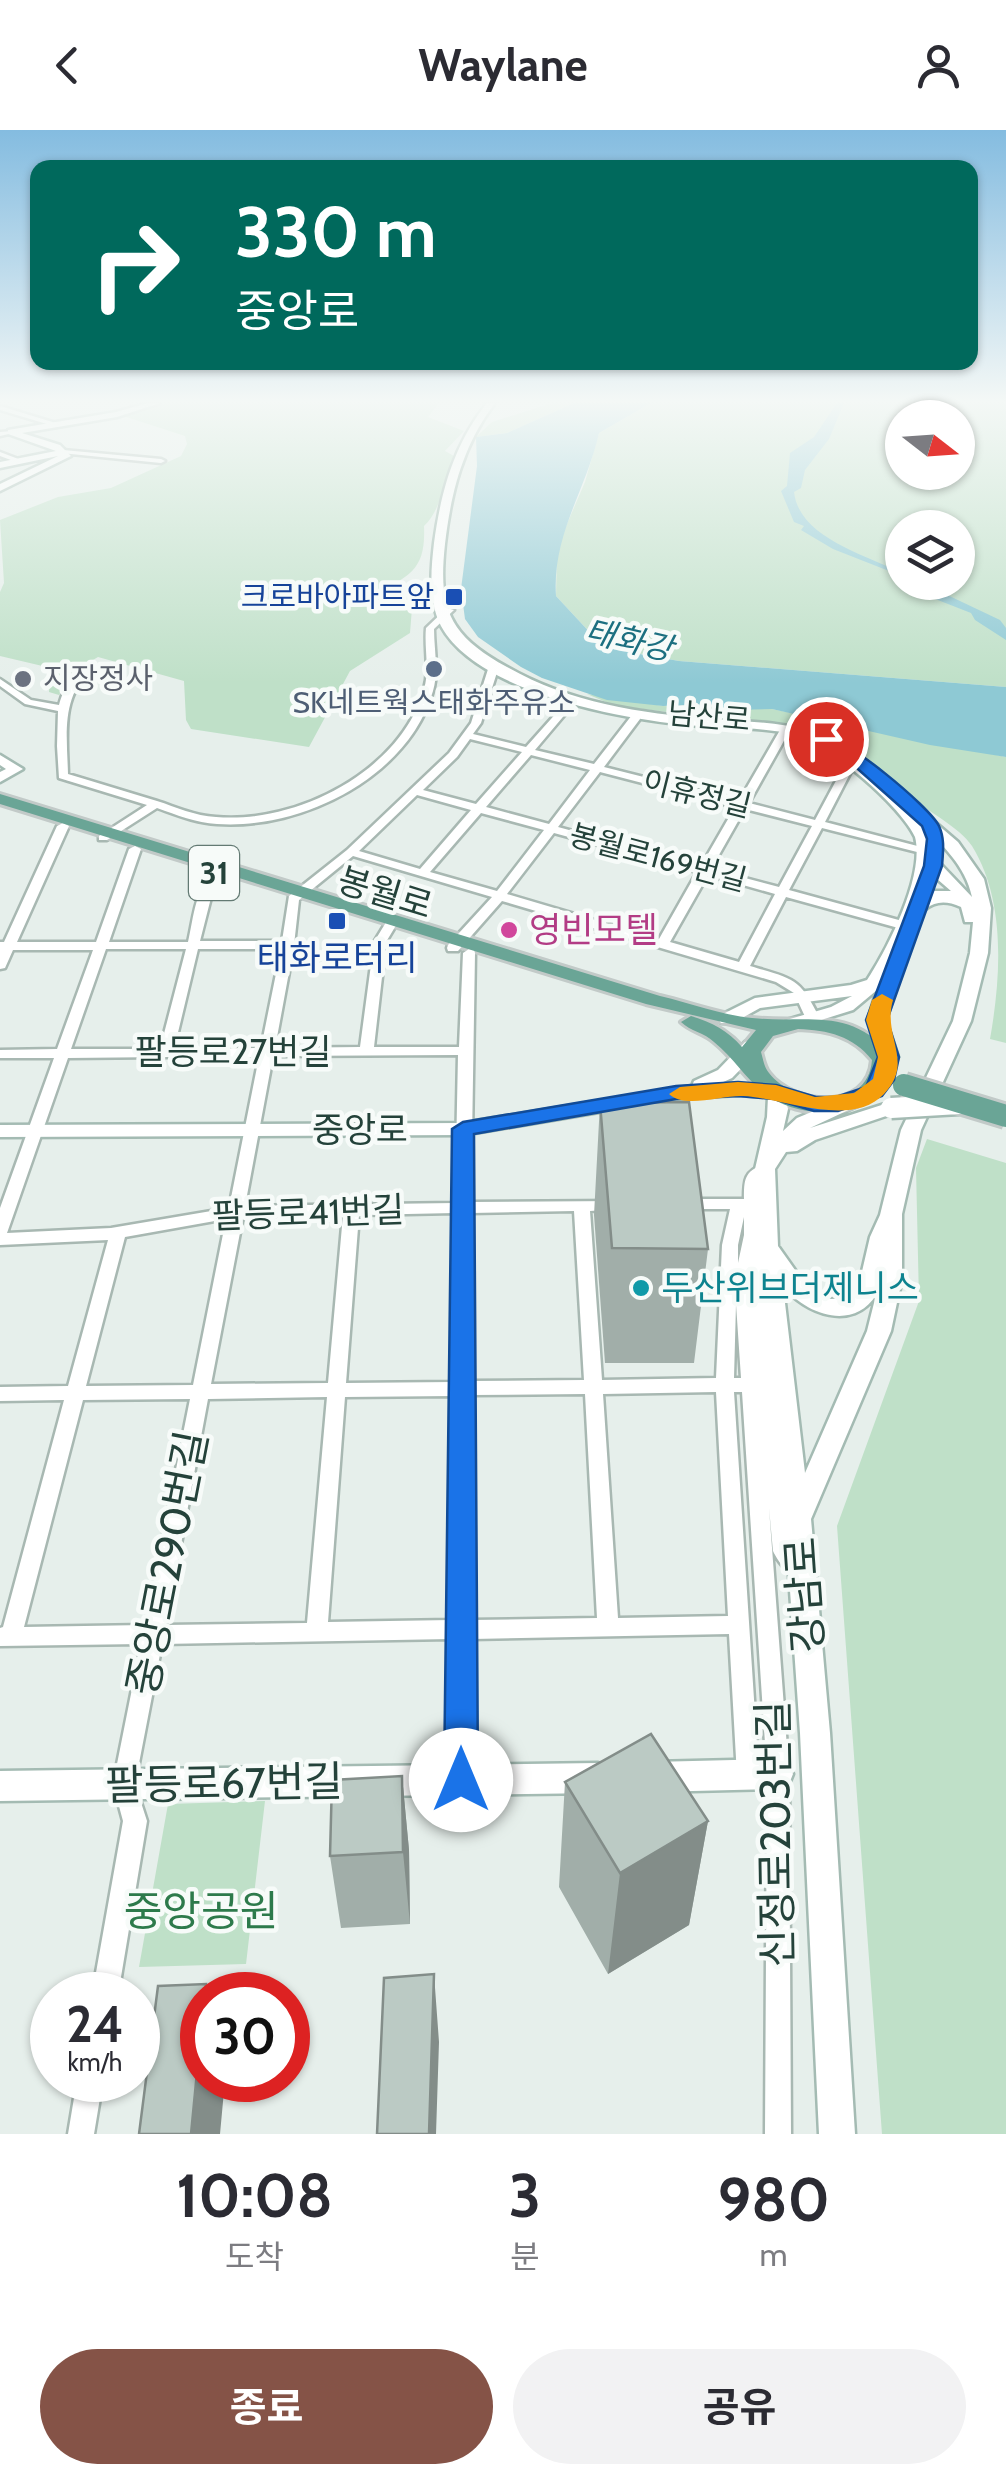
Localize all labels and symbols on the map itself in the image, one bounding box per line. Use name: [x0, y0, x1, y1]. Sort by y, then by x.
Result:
north arrow: [885, 400, 975, 490]
place label: 크로바아파트앞: [241, 578, 434, 615]
marker: 크로바아파트앞: [443, 586, 465, 608]
water label: 태화강: [582, 611, 681, 669]
marker: SK네트웍스태화주유소: [423, 658, 445, 680]
place label: 지장정사: [43, 660, 153, 697]
marker: 지장정사: [12, 668, 34, 690]
place label: SK네트웍스태화주유소: [293, 684, 575, 721]
street label: 남산로: [666, 694, 752, 739]
pin: [784, 697, 869, 782]
street label: 이휴정길: [639, 762, 755, 825]
street label: 봉월로169번길: [566, 816, 751, 899]
road number: 31: [189, 846, 239, 900]
street label: 봉월로: [333, 858, 438, 927]
place label: 영빈모텔: [529, 908, 658, 951]
marker: 태화로터리: [326, 910, 348, 932]
marker: 영빈모텔: [498, 919, 520, 941]
place label: 태화로터리: [256, 936, 418, 979]
street label: 팔등로27번길: [135, 1030, 331, 1073]
street label: 중앙로: [312, 1108, 408, 1151]
street label: 팔등로41번길: [211, 1188, 405, 1237]
place label: 두산위브더제니스: [661, 1266, 919, 1309]
marker: 두산위브더제니스: [630, 1277, 652, 1299]
street label: 중앙로290번길: [116, 1426, 218, 1700]
street label: 강남로: [774, 1535, 834, 1655]
street label: 신정로203번길: [747, 1700, 803, 1968]
position arrow: [409, 1728, 513, 1832]
street label: 팔등로67번길: [105, 1755, 343, 1811]
park label: 중앙공원: [124, 1885, 278, 1937]
speed limit sign: 30: [180, 1972, 310, 2102]

